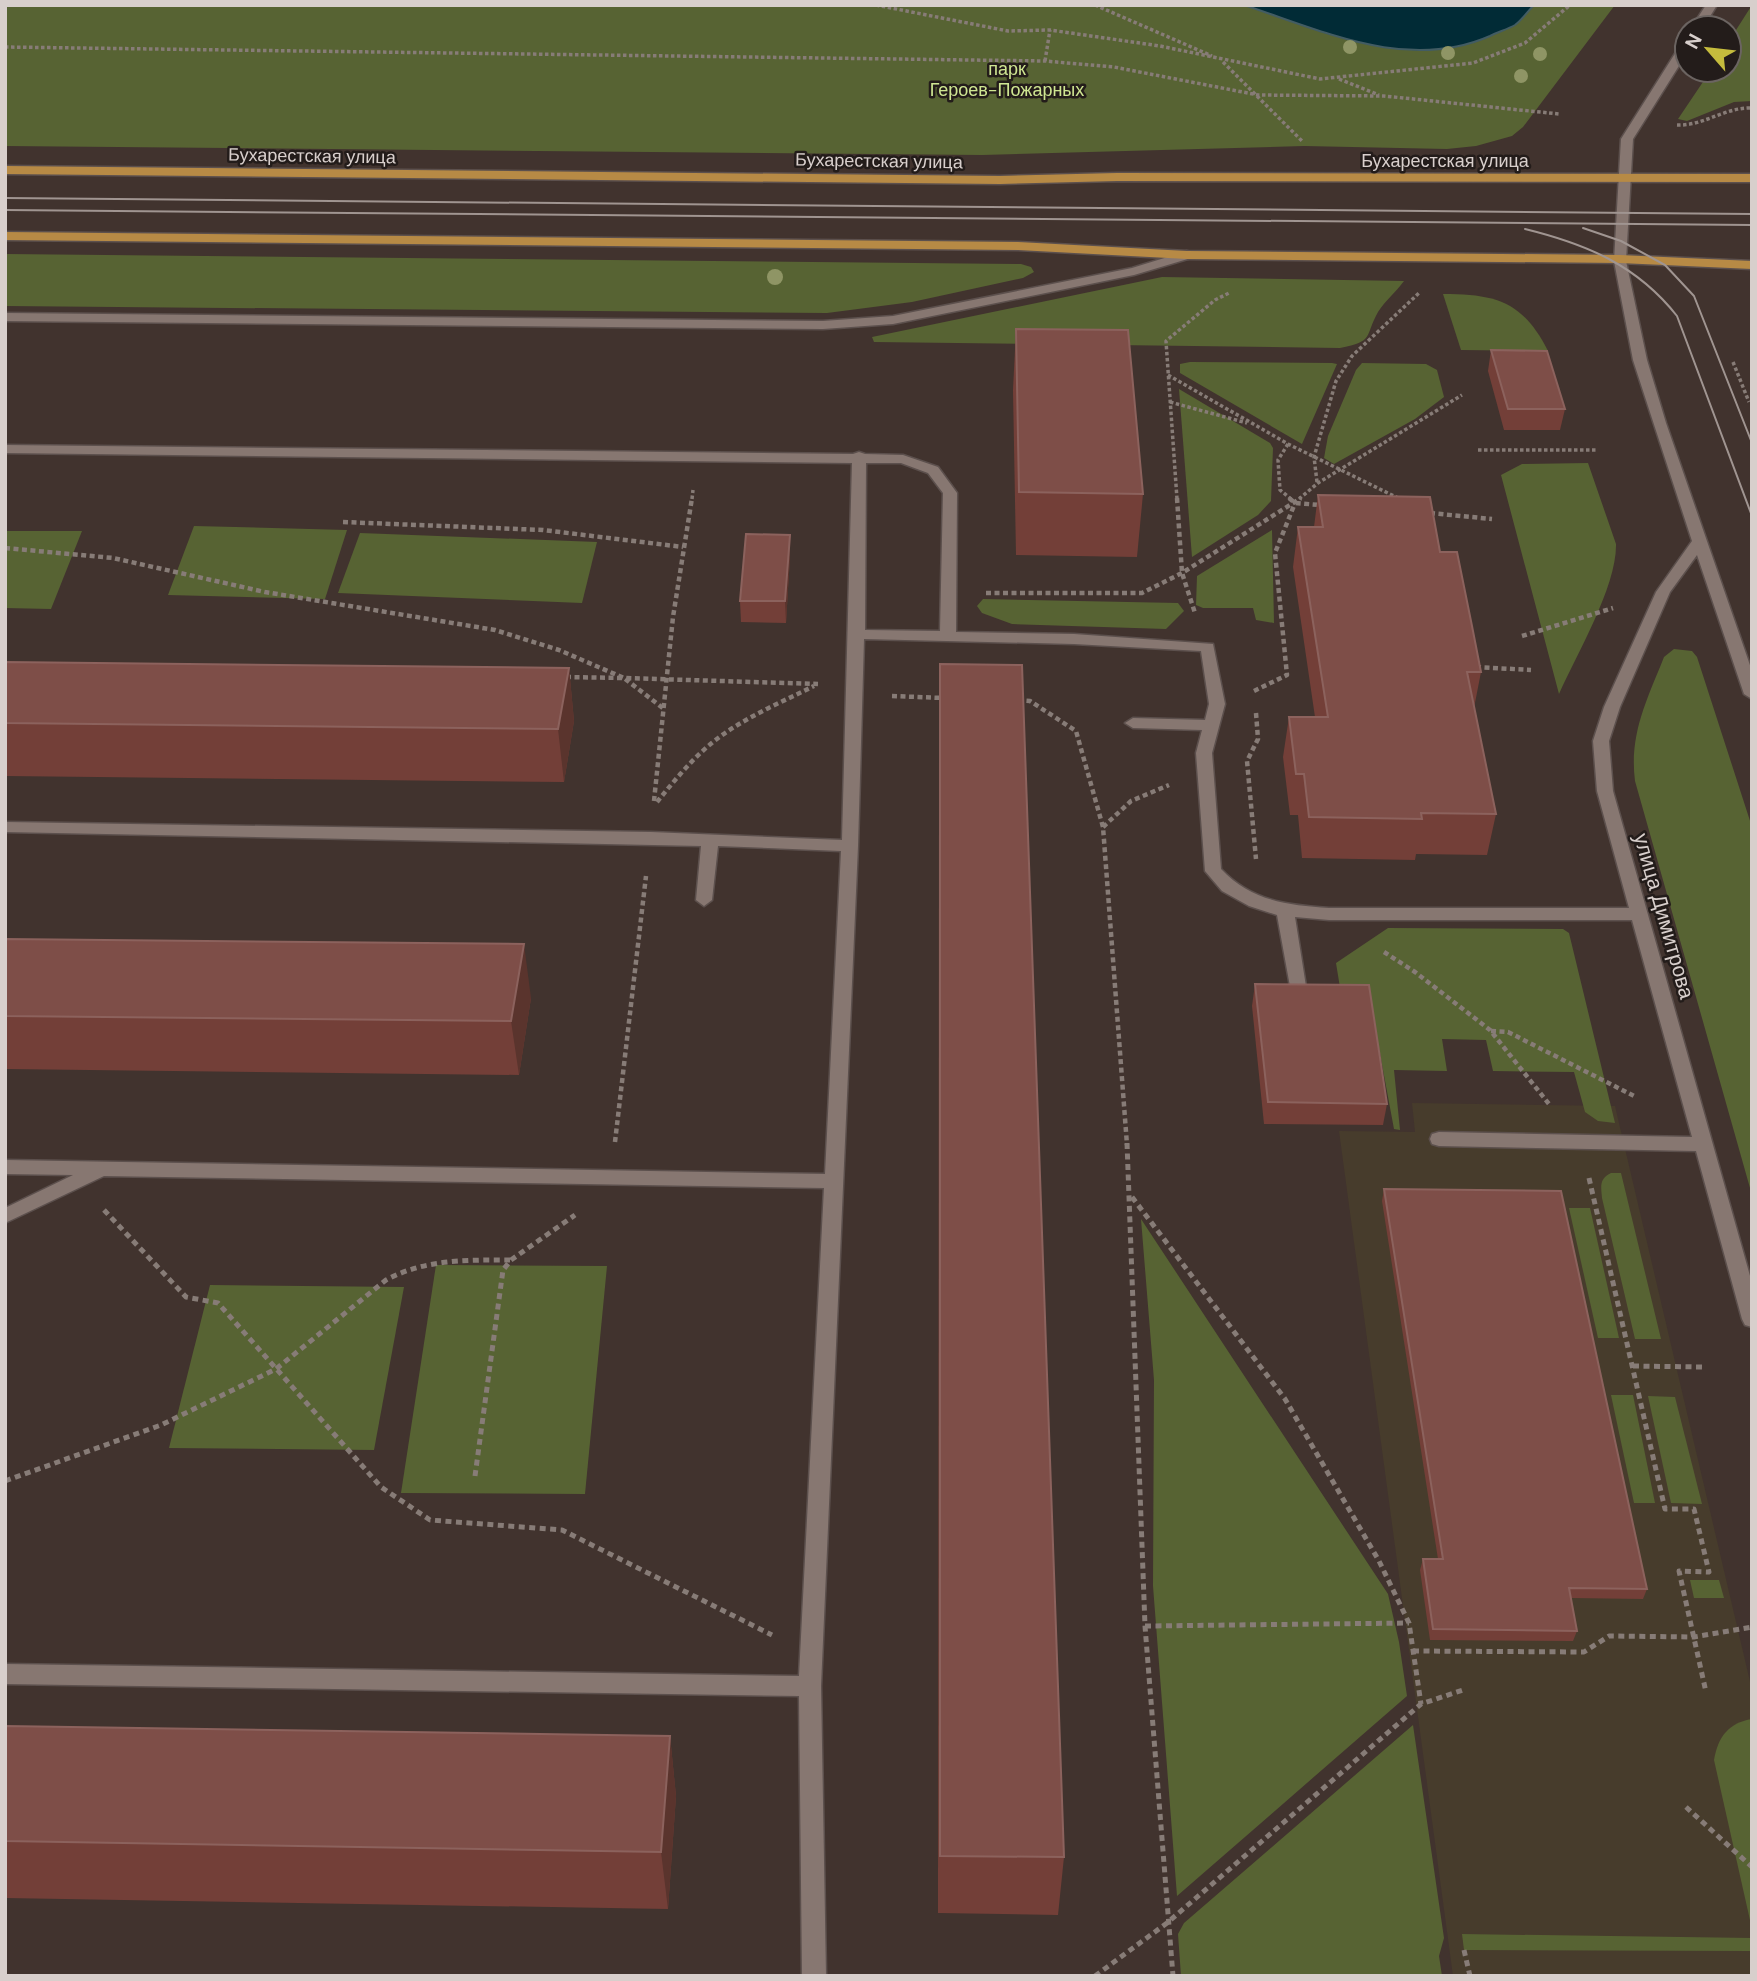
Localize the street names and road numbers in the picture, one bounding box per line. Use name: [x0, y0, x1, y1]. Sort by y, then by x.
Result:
street label: Бухарестская улица: [228, 143, 397, 169]
street label: Бухарестская улица: [795, 148, 964, 174]
street label: Бухарестская улица: [1361, 149, 1530, 173]
street label: улица Димитрова: [1627, 830, 1701, 1002]

